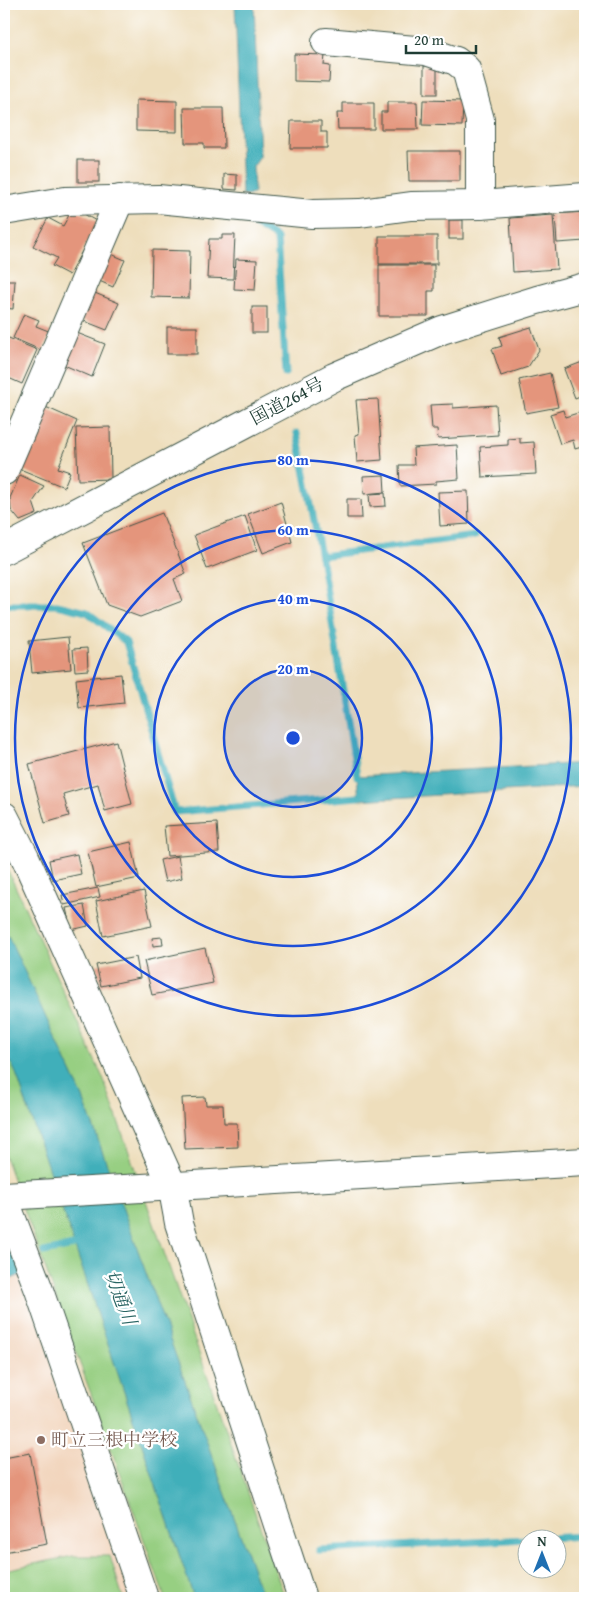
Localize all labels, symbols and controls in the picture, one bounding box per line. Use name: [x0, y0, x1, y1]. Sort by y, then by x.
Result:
scale bar: [406, 22, 476, 54]
text: 20 m: [414, 29, 445, 50]
street label: 国道264号: [245, 370, 328, 431]
text: 80 m: [277, 449, 309, 470]
text: 60 m: [277, 519, 309, 540]
text: 40 m: [277, 588, 309, 609]
text: 20 m: [277, 658, 309, 679]
centre of rings: [284, 729, 302, 747]
water label: 切通川: [98, 1265, 145, 1330]
place label: 町立三根中学校: [51, 1426, 177, 1453]
marker: 町立三根中学校: [35, 1434, 47, 1446]
north arrow: [516, 1530, 566, 1580]
text: N: [537, 1531, 547, 1551]

